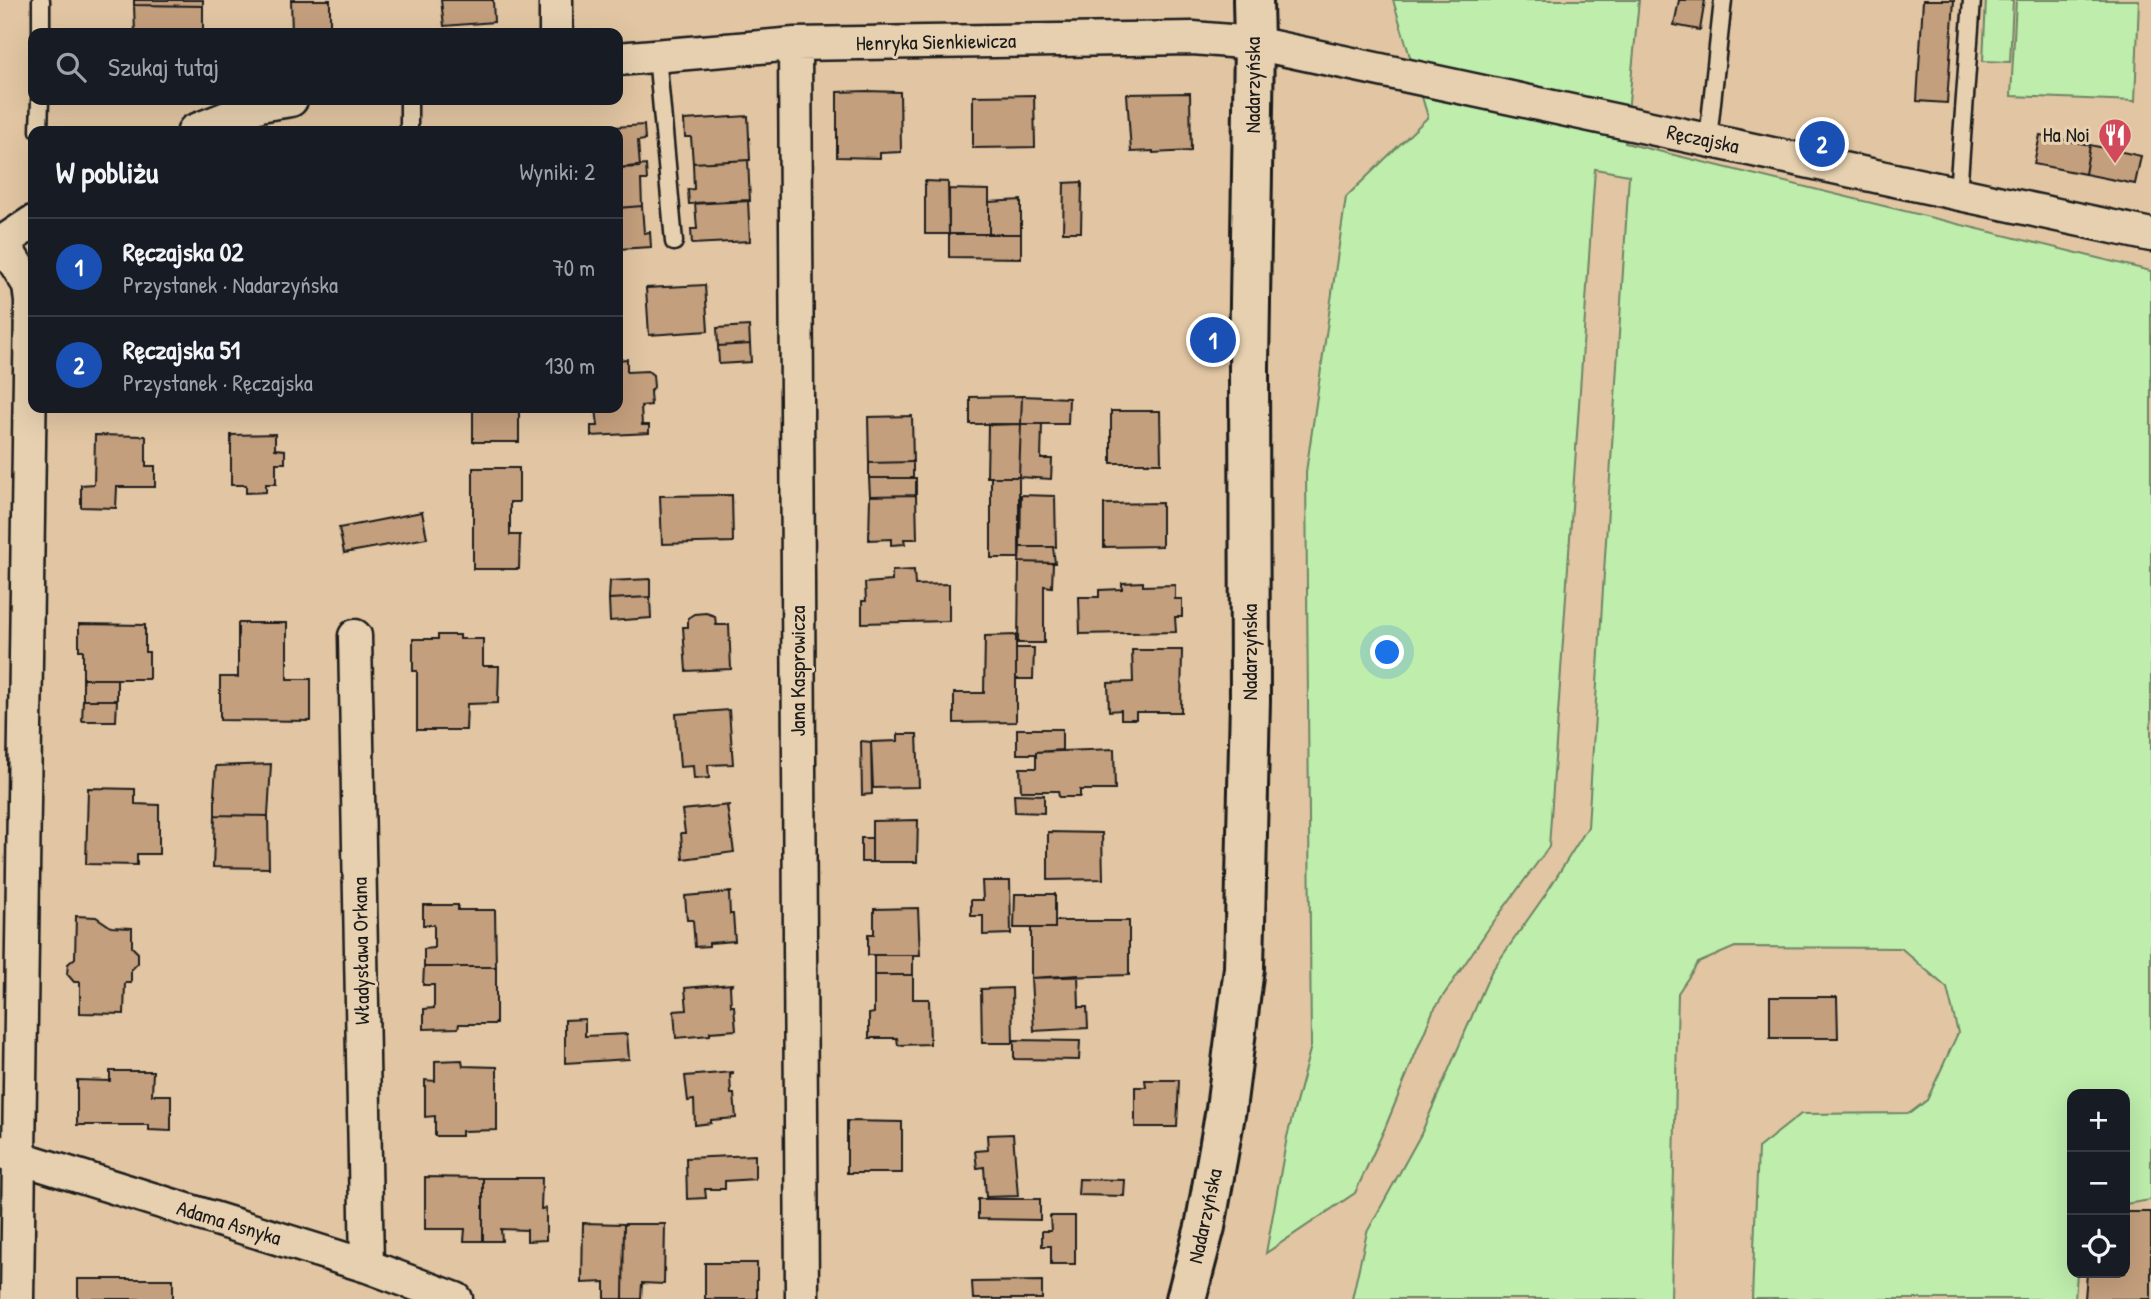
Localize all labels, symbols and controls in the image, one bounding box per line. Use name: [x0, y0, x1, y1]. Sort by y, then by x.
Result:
street label: Henryka Sienkiewicza: [856, 26, 1016, 57]
search box: [28, 28, 623, 105]
street label: Nadarzyńska: [1238, 37, 1267, 133]
icon: search: [52, 48, 90, 86]
text: Szukaj tutaj: [108, 49, 219, 84]
restaurant icon: Ha Noi: [2096, 116, 2134, 165]
street label: Ręczajska: [1664, 117, 1742, 160]
pin: 2: [1799, 118, 1845, 170]
place label: Ha Noi: [2043, 120, 2090, 149]
text: W pobliżu: [56, 152, 158, 192]
text: Wyniki: 2: [519, 156, 595, 187]
text: Ręczajska 02: [123, 234, 243, 269]
text: 1: [75, 252, 83, 283]
text: 70 m: [552, 252, 595, 283]
text: Przystanek · Nadarzyńska: [123, 269, 338, 300]
pin: 1: [1190, 314, 1236, 366]
text: Ręczajska 51: [123, 332, 240, 367]
text: 2: [74, 350, 84, 381]
text: 130 m: [545, 350, 595, 381]
text: Przystanek · Ręczajska: [123, 367, 313, 398]
street label: Nadarzyńska: [1235, 604, 1264, 700]
street label: Jana Kasprowicza: [783, 605, 812, 737]
your location: [1370, 635, 1404, 669]
street label: Władysława Orkana: [345, 877, 376, 1025]
map controls: [2067, 1089, 2130, 1278]
button: +: [2067, 1089, 2130, 1152]
button: −: [2067, 1152, 2130, 1215]
street label: Nadarzyńska: [1180, 1166, 1229, 1266]
street label: Adama Asnyka: [173, 1193, 285, 1252]
button: locate: [2067, 1215, 2130, 1278]

